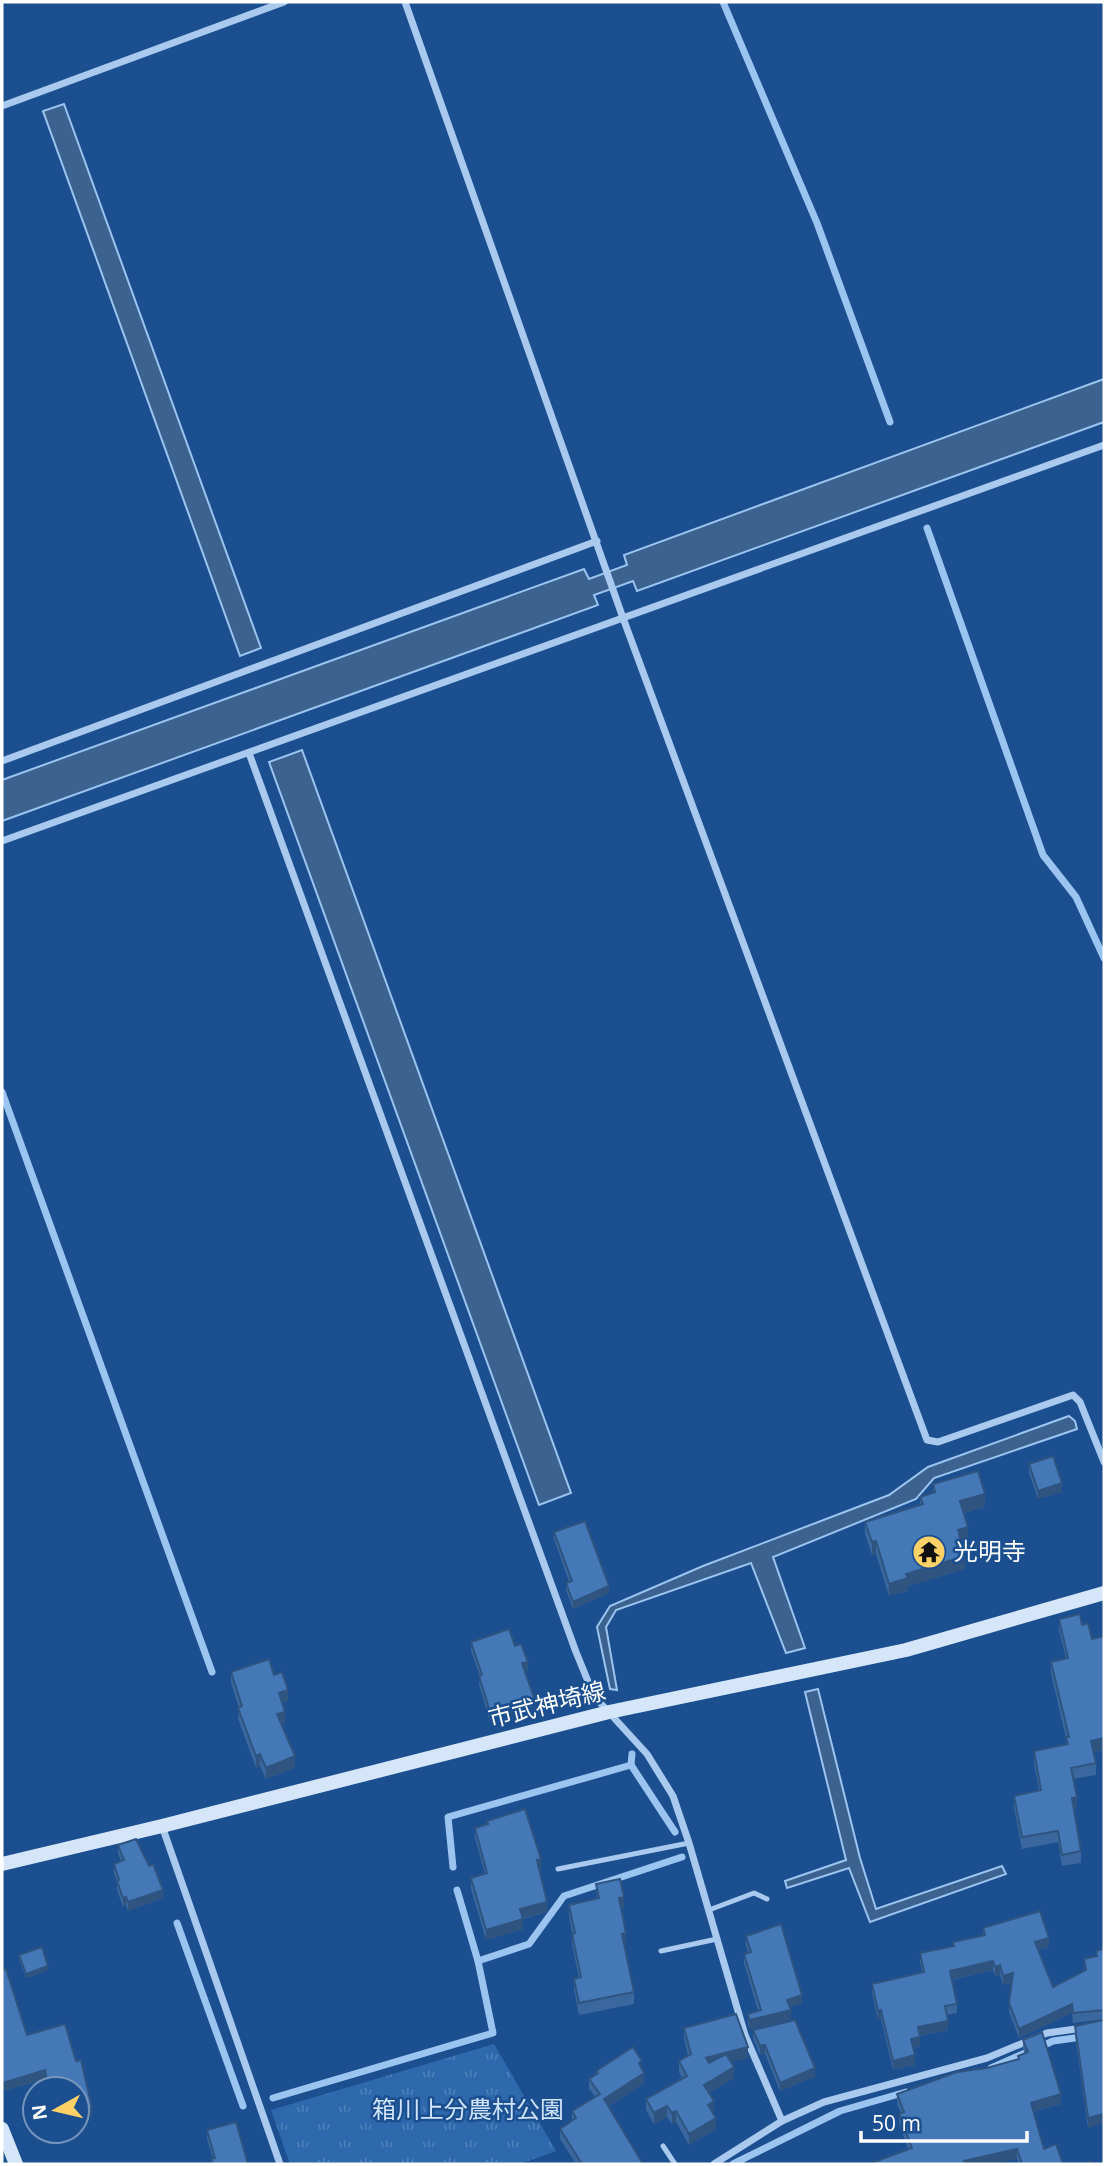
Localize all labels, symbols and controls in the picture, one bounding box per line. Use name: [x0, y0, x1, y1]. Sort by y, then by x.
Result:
temple icon: 光明寺: [910, 1533, 948, 1571]
place label: 光明寺: [954, 1534, 1026, 1567]
street label: 市武神埼線: [484, 1673, 609, 1734]
north arrow: [21, 2075, 91, 2145]
park label: 箱川上分農村公園: [372, 2092, 564, 2125]
scale bar: [861, 2100, 1027, 2144]
text: N: [25, 2103, 53, 2122]
text: 50 m: [872, 2109, 921, 2137]

